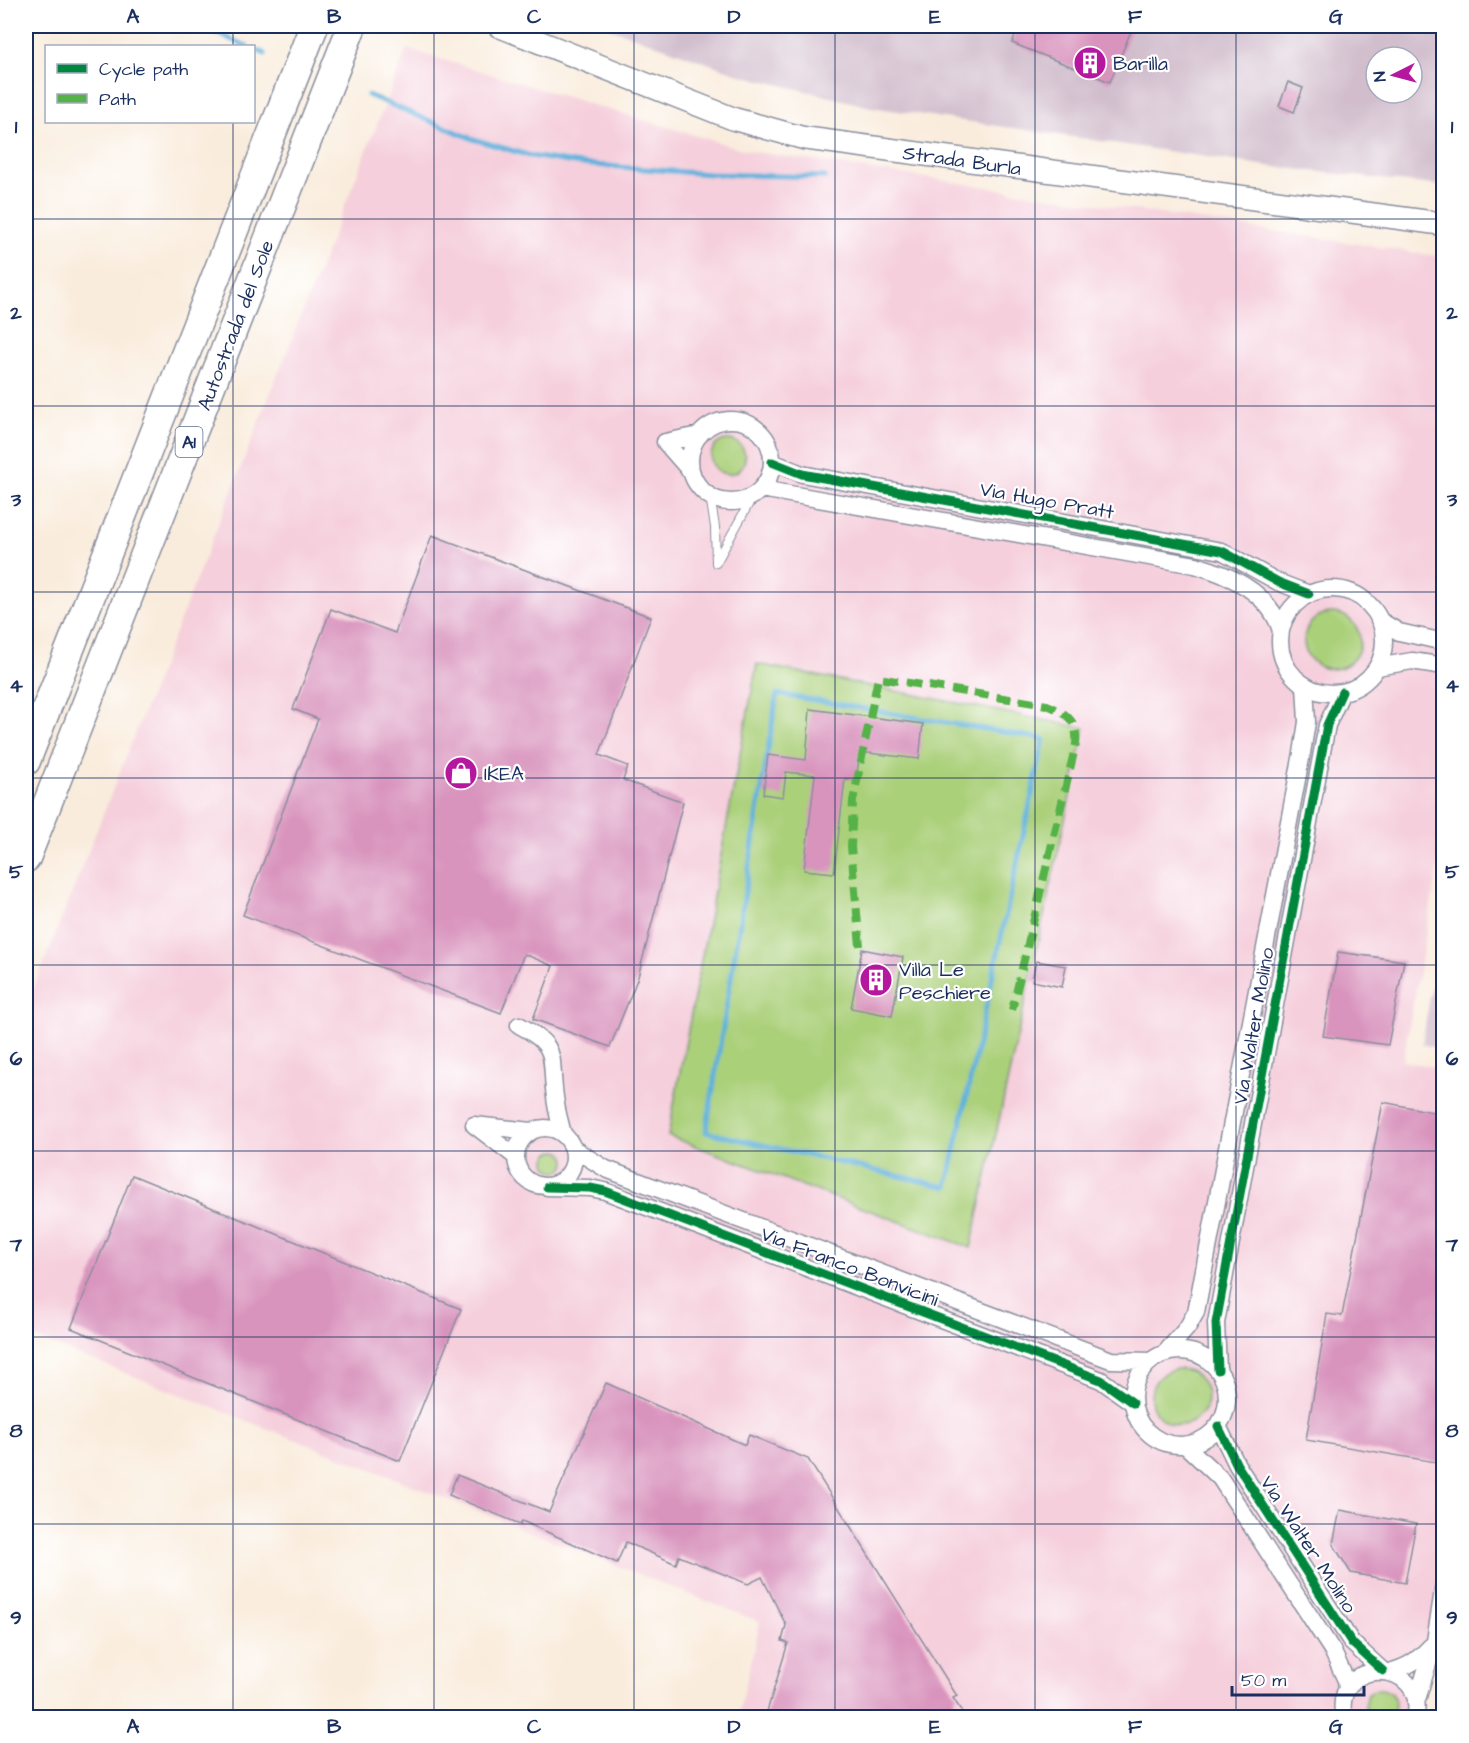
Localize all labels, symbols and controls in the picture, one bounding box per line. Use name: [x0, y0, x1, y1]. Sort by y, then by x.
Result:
text: A: [127, 3, 140, 31]
text: B: [327, 3, 342, 31]
text: C: [527, 3, 542, 31]
text: D: [728, 3, 741, 31]
text: E: [929, 3, 941, 31]
text: F: [1128, 3, 1143, 31]
text: G: [1329, 3, 1343, 31]
legend: [45, 45, 255, 123]
building icon: Barilla: [1072, 45, 1108, 81]
north arrow: [1364, 45, 1424, 105]
place label: Barilla: [1113, 50, 1168, 78]
text: Cycle path: [99, 57, 188, 83]
text: N: [1369, 70, 1392, 83]
text: Path: [99, 87, 136, 112]
text: 1: [15, 113, 18, 141]
text: 1: [1451, 113, 1454, 141]
street label: Strada Burla: [901, 139, 1023, 183]
street label: Autostrada del Sole: [191, 236, 281, 415]
text: 2: [9, 299, 22, 327]
text: 2: [1445, 299, 1458, 327]
road number: A1: [176, 427, 202, 457]
street label: Via Hugo Pratt: [977, 475, 1116, 528]
text: 3: [10, 486, 22, 514]
text: 3: [1446, 486, 1458, 514]
text: 4: [9, 672, 23, 700]
text: 4: [1445, 672, 1459, 700]
shop icon: IKEA: [443, 755, 479, 791]
place label: IKEA: [484, 760, 524, 788]
text: 5: [9, 858, 24, 886]
text: 5: [1445, 858, 1460, 886]
street label: Via Walter Molino: [1226, 945, 1282, 1107]
place label: Villa Le Peschiere: [899, 956, 991, 1007]
building icon: Villa Le Peschiere: [858, 962, 894, 998]
text: 6: [10, 1045, 23, 1073]
text: 6: [1446, 1045, 1459, 1073]
street label: Via Franco Bonvicini: [757, 1220, 943, 1314]
text: 7: [9, 1231, 23, 1259]
text: 7: [1445, 1231, 1459, 1259]
text: 8: [10, 1417, 23, 1445]
text: 8: [1446, 1417, 1459, 1445]
street label: Via Walter Molino: [1253, 1470, 1363, 1619]
text: 9: [10, 1604, 22, 1632]
text: 9: [1446, 1604, 1458, 1632]
scale bar: [1232, 1659, 1364, 1697]
text: 50 m: [1241, 1668, 1286, 1693]
text: A: [127, 1713, 140, 1741]
text: B: [327, 1713, 342, 1741]
text: C: [527, 1713, 542, 1741]
text: D: [728, 1713, 741, 1741]
text: E: [929, 1713, 941, 1741]
text: F: [1128, 1713, 1143, 1741]
text: G: [1329, 1713, 1343, 1741]

